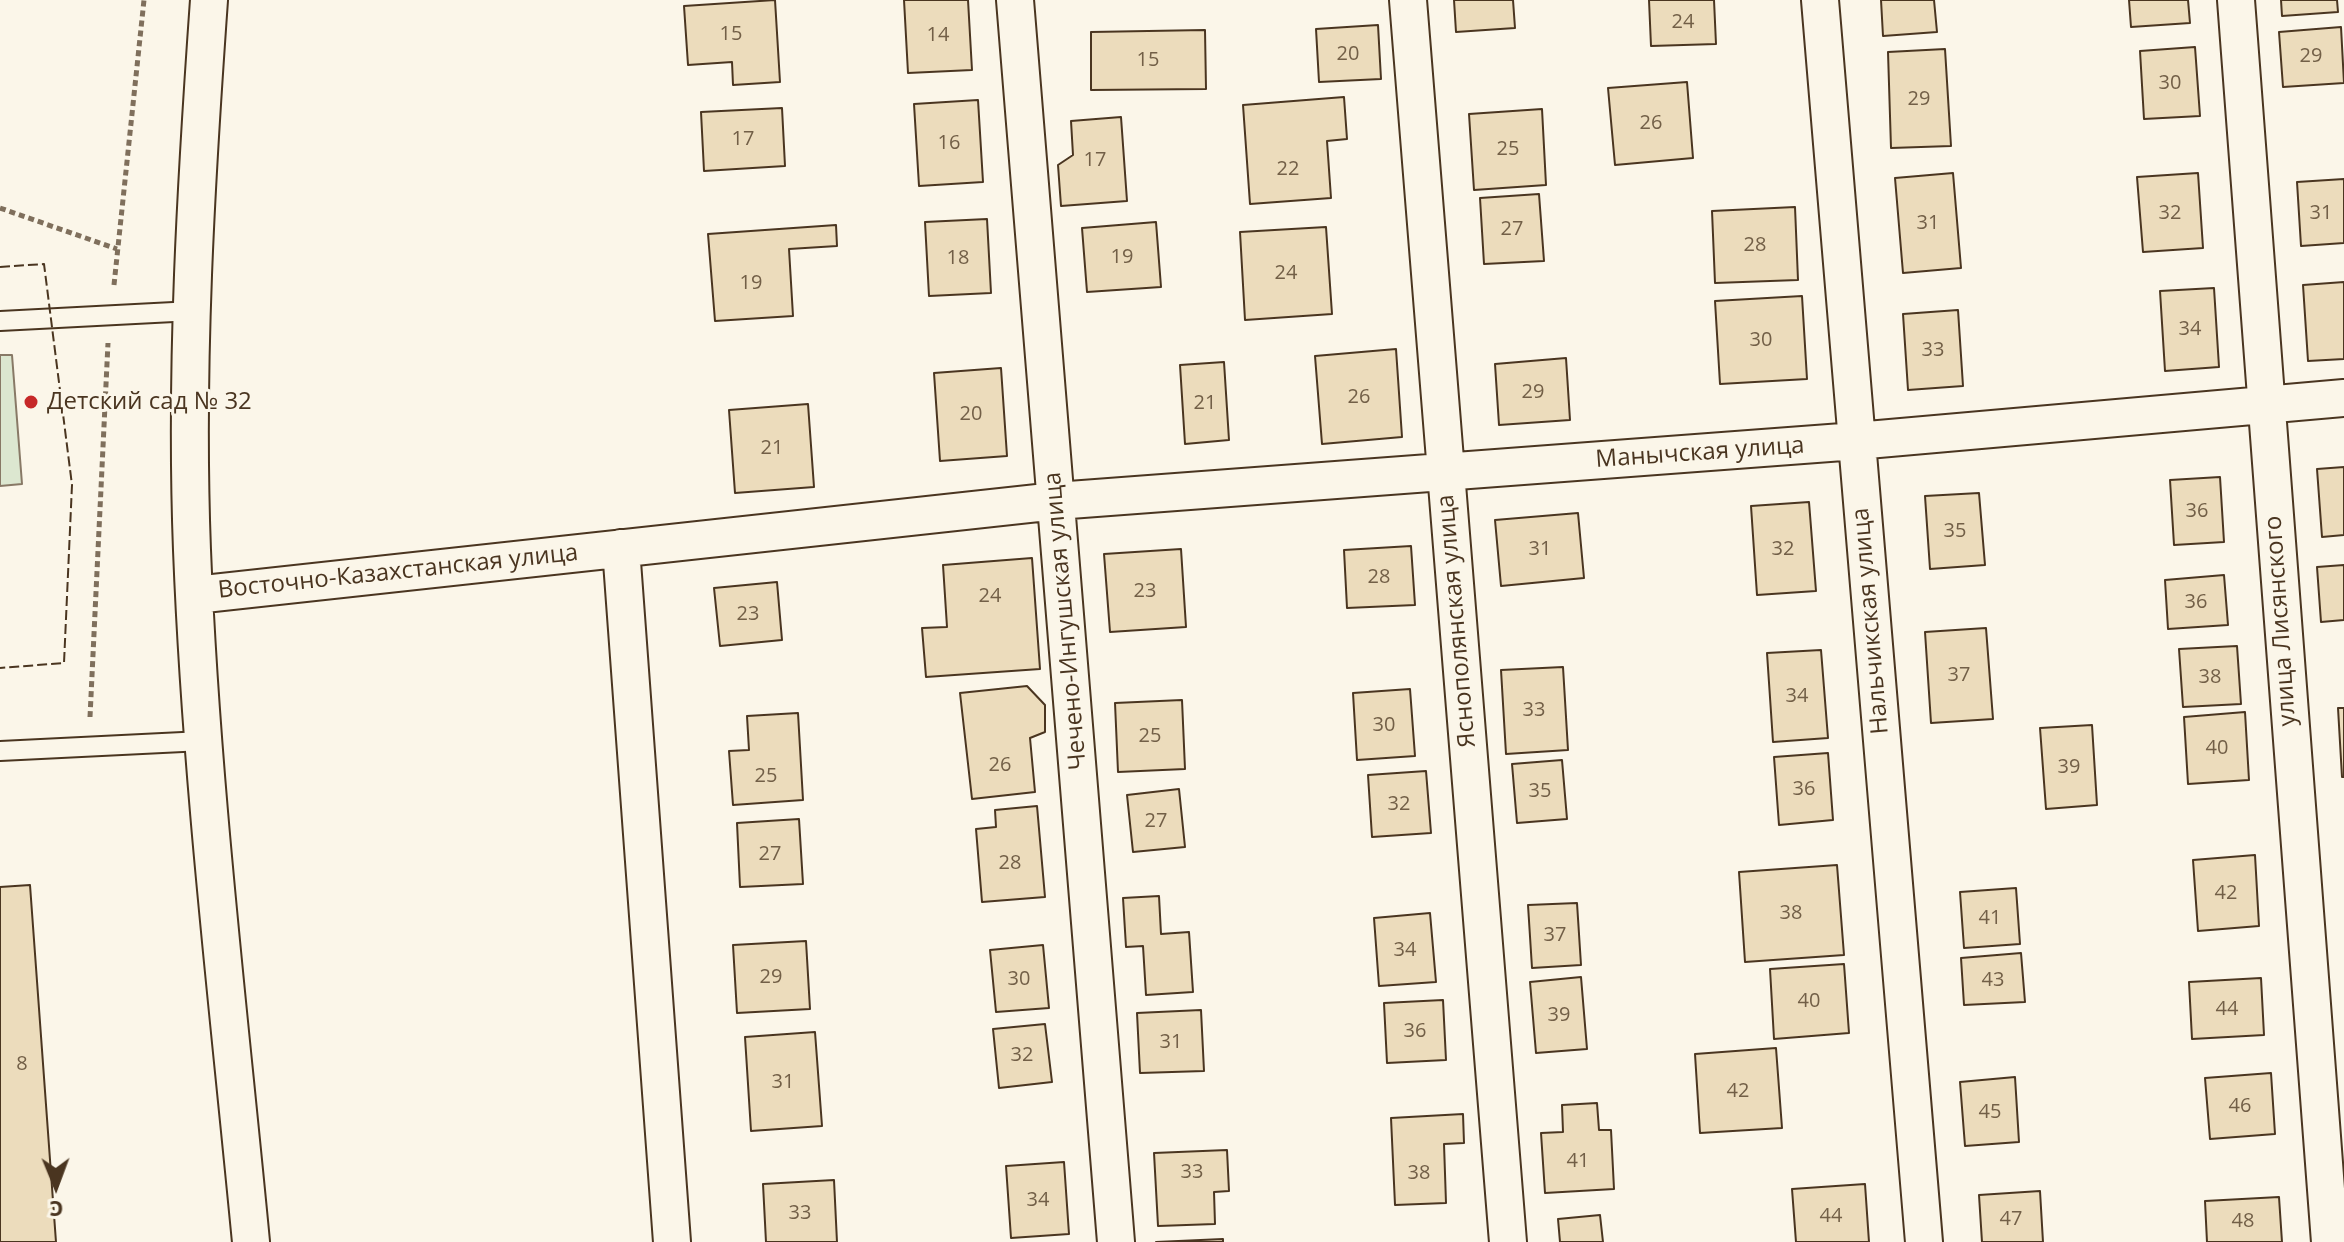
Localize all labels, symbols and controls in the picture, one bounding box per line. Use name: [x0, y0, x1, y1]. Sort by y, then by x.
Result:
house number: 24: [1672, 10, 1694, 34]
house number: 15: [720, 22, 742, 46]
house number: 14: [927, 23, 949, 47]
house number: 20: [1337, 42, 1359, 66]
house number: 29: [2300, 44, 2322, 68]
house number: 15: [1137, 48, 1159, 72]
house number: 30: [2159, 71, 2181, 95]
house number: 29: [1908, 87, 1930, 111]
house number: 26: [1640, 111, 1662, 135]
house number: 17: [732, 127, 754, 151]
house number: 16: [938, 131, 960, 155]
house number: 25: [1497, 137, 1519, 161]
house number: 17: [1084, 148, 1106, 172]
house number: 22: [1277, 157, 1299, 181]
house number: 32: [2159, 201, 2181, 225]
house number: 31: [2310, 201, 2332, 225]
house number: 31: [1917, 211, 1939, 235]
house number: 27: [1501, 217, 1523, 241]
house number: 28: [1744, 233, 1766, 257]
house number: 19: [1111, 245, 1133, 269]
house number: 18: [947, 246, 969, 270]
house number: 24: [1275, 261, 1297, 285]
house number: 19: [740, 271, 762, 295]
house number: 34: [2179, 317, 2201, 341]
house number: 30: [1750, 328, 1772, 352]
house number: 33: [1922, 338, 1944, 362]
house number: 29: [1522, 380, 1544, 404]
house number: 26: [1348, 385, 1370, 409]
place label: Детский сад № 32: [47, 388, 252, 416]
house number: 21: [1194, 391, 1216, 415]
marker: Детский сад № 32: [22, 393, 40, 411]
house number: 20: [960, 402, 982, 426]
street label: Манычская улица: [1595, 431, 1805, 475]
house number: 21: [761, 436, 783, 460]
street label: Чечено-Ингушская улица: [1039, 471, 1093, 771]
street label: Яснополянская улица: [1432, 493, 1482, 749]
house number: 36: [2186, 499, 2208, 523]
street label: Нальчикская улица: [1847, 507, 1895, 735]
street label: улица Лисянского: [2259, 515, 2303, 727]
house number: 35: [1944, 519, 1966, 543]
house number: 31: [1529, 537, 1551, 561]
house number: 32: [1772, 537, 1794, 561]
street label: Восточно-Казахстанская улица: [216, 539, 580, 605]
house number: 28: [1368, 565, 1390, 589]
house number: 23: [1134, 579, 1156, 603]
house number: 24: [979, 584, 1001, 608]
house number: 36: [2185, 590, 2207, 614]
house number: 23: [737, 602, 759, 626]
house number: 37: [1948, 663, 1970, 687]
house number: 38: [2199, 665, 2221, 689]
house number: 34: [1786, 684, 1808, 708]
house number: 33: [1523, 698, 1545, 722]
house number: 30: [1373, 713, 1395, 737]
house number: 25: [1139, 724, 1161, 748]
house number: 40: [2206, 736, 2228, 760]
house number: 26: [989, 753, 1011, 777]
house number: 39: [2058, 755, 2080, 779]
house number: 25: [755, 764, 777, 788]
house number: 36: [1793, 777, 1815, 801]
house number: 35: [1529, 779, 1551, 803]
house number: 32: [1388, 792, 1410, 816]
house number: 27: [1145, 809, 1167, 833]
house number: 27: [759, 842, 781, 866]
house number: 28: [999, 851, 1021, 875]
house number: 42: [2215, 881, 2237, 905]
house number: 38: [1780, 901, 1802, 925]
house number: 41: [1979, 906, 2001, 930]
house number: 37: [1544, 923, 1566, 947]
house number: 34: [1394, 938, 1416, 962]
house number: 29: [760, 965, 782, 989]
house number: 30: [1008, 967, 1030, 991]
house number: 43: [1982, 968, 2004, 992]
house number: 40: [1798, 989, 1820, 1013]
house number: 44: [2216, 997, 2238, 1021]
house number: 39: [1548, 1003, 1570, 1027]
house number: 36: [1404, 1019, 1426, 1043]
house number: 31: [1160, 1030, 1182, 1054]
house number: 32: [1011, 1043, 1033, 1067]
house number: 8: [16, 1052, 28, 1076]
house number: 31: [772, 1070, 794, 1094]
house number: 42: [1727, 1079, 1749, 1103]
house number: 46: [2229, 1094, 2251, 1118]
house number: 45: [1979, 1100, 2001, 1124]
north arrow: [16, 1146, 96, 1226]
house number: 41: [1567, 1149, 1589, 1173]
house number: 33: [1181, 1160, 1203, 1184]
house number: 38: [1408, 1161, 1430, 1185]
house number: 34: [1027, 1188, 1049, 1212]
text: С: [49, 1195, 64, 1225]
house number: 33: [789, 1201, 811, 1225]
house number: 44: [1820, 1204, 1842, 1228]
house number: 47: [2000, 1207, 2022, 1231]
house number: 48: [2232, 1209, 2254, 1233]

